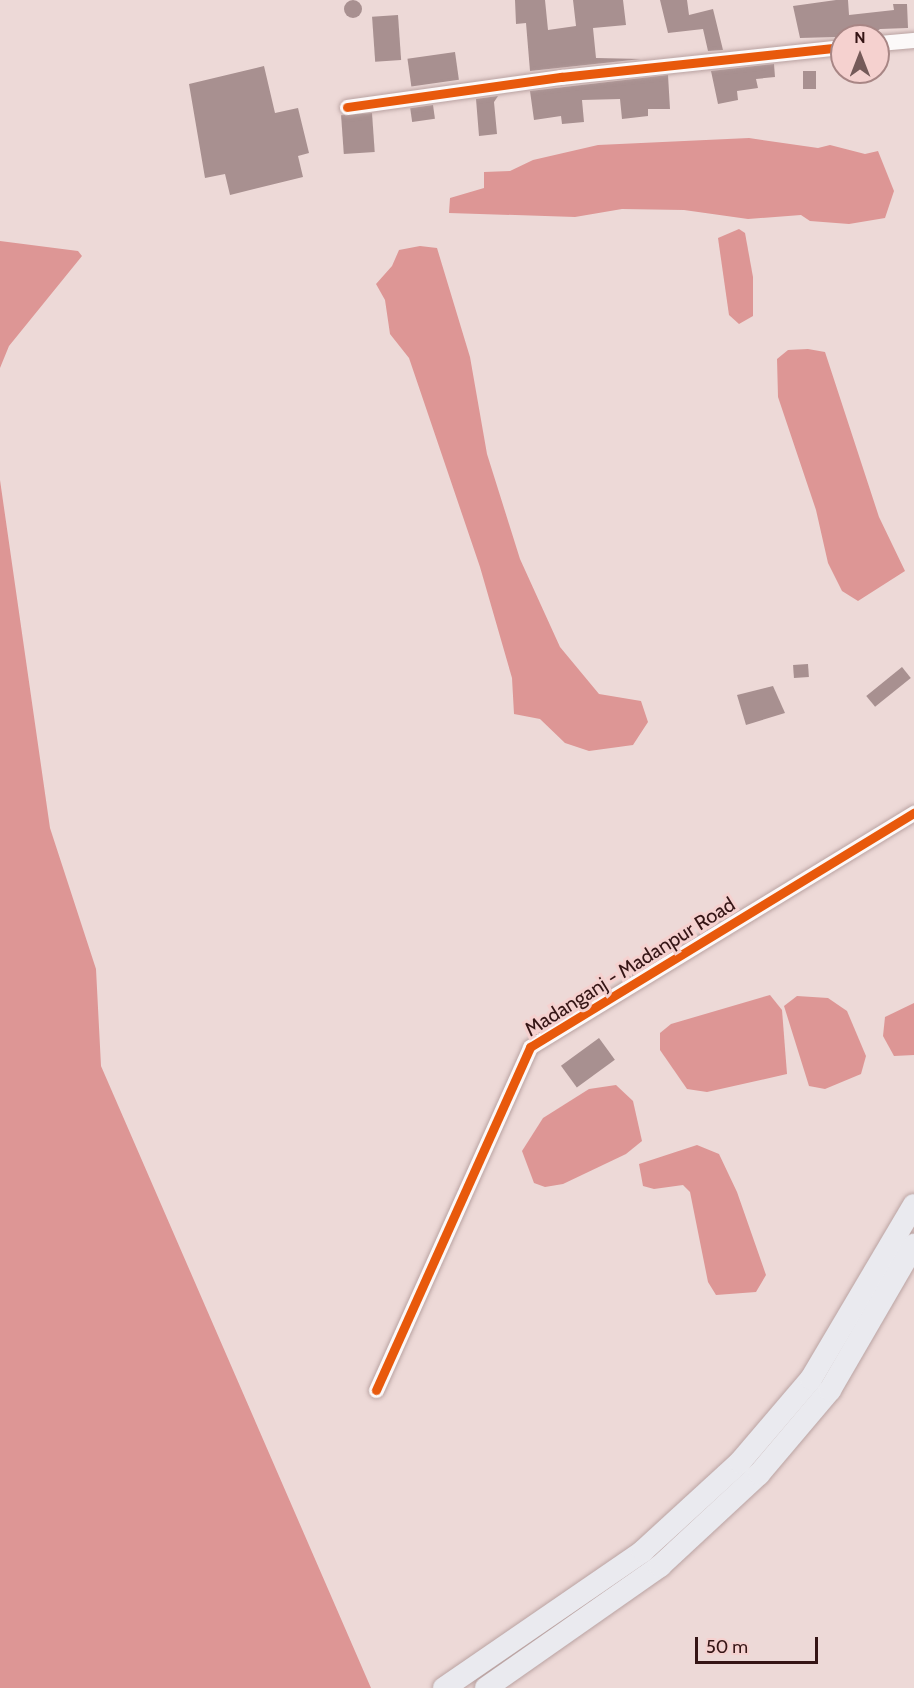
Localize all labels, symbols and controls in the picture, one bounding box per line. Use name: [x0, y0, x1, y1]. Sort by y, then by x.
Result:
north arrow: [830, 24, 890, 84]
text: N: [854, 28, 866, 47]
street label: Madanganj - Madanpur Road: [520, 892, 740, 1042]
scale bar: [698, 1625, 821, 1663]
text: 50 m: [706, 1636, 748, 1658]

